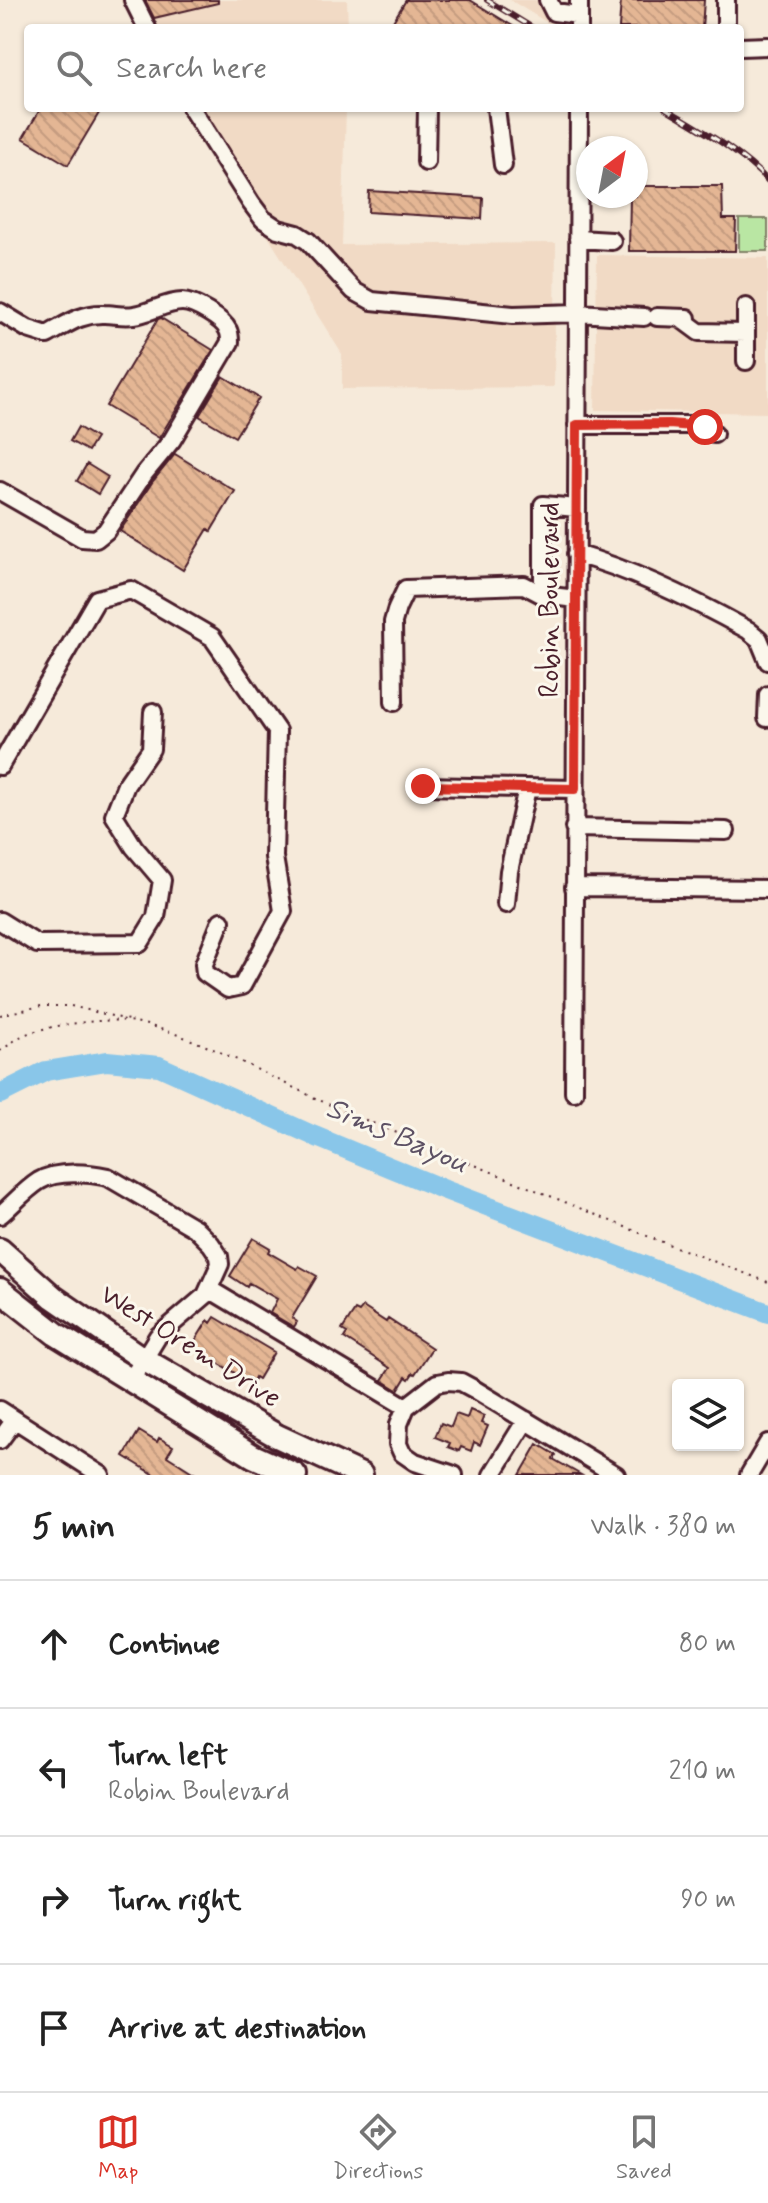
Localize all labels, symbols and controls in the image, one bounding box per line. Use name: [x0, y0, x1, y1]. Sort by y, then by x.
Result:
search box: [24, 24, 744, 112]
icon: search: [52, 46, 96, 90]
text: Search here: [116, 49, 267, 88]
north arrow: [576, 136, 648, 208]
route start: [687, 409, 723, 445]
street label: Robin Boulevard: [532, 502, 569, 698]
route end: [405, 768, 441, 804]
water label: Sims Bayou: [320, 1089, 474, 1183]
street label: West Orem Drive: [93, 1277, 287, 1417]
map controls: [672, 1379, 744, 1451]
button: layers: [672, 1379, 744, 1451]
text: 5 min: [32, 1505, 115, 1550]
text: Walk · 380 m: [590, 1510, 736, 1544]
icon: ahead: [32, 1622, 76, 1666]
text: Continue: [108, 1625, 220, 1664]
text: 80 m: [679, 1627, 736, 1661]
text: Turn left: [108, 1736, 228, 1775]
icon: left: [32, 1750, 76, 1794]
text: 210 m: [669, 1755, 736, 1789]
text: Robin Boulevard: [108, 1775, 290, 1809]
icon: right: [32, 1878, 76, 1922]
text: Turn right: [108, 1881, 241, 1920]
text: 90 m: [681, 1883, 736, 1917]
icon: arrive: [32, 2006, 76, 2050]
text: Arrive at destination: [108, 2009, 366, 2048]
tab: Map: [96, 2110, 140, 2186]
tab: Directions: [333, 2110, 423, 2186]
tab: Saved: [616, 2110, 672, 2186]

